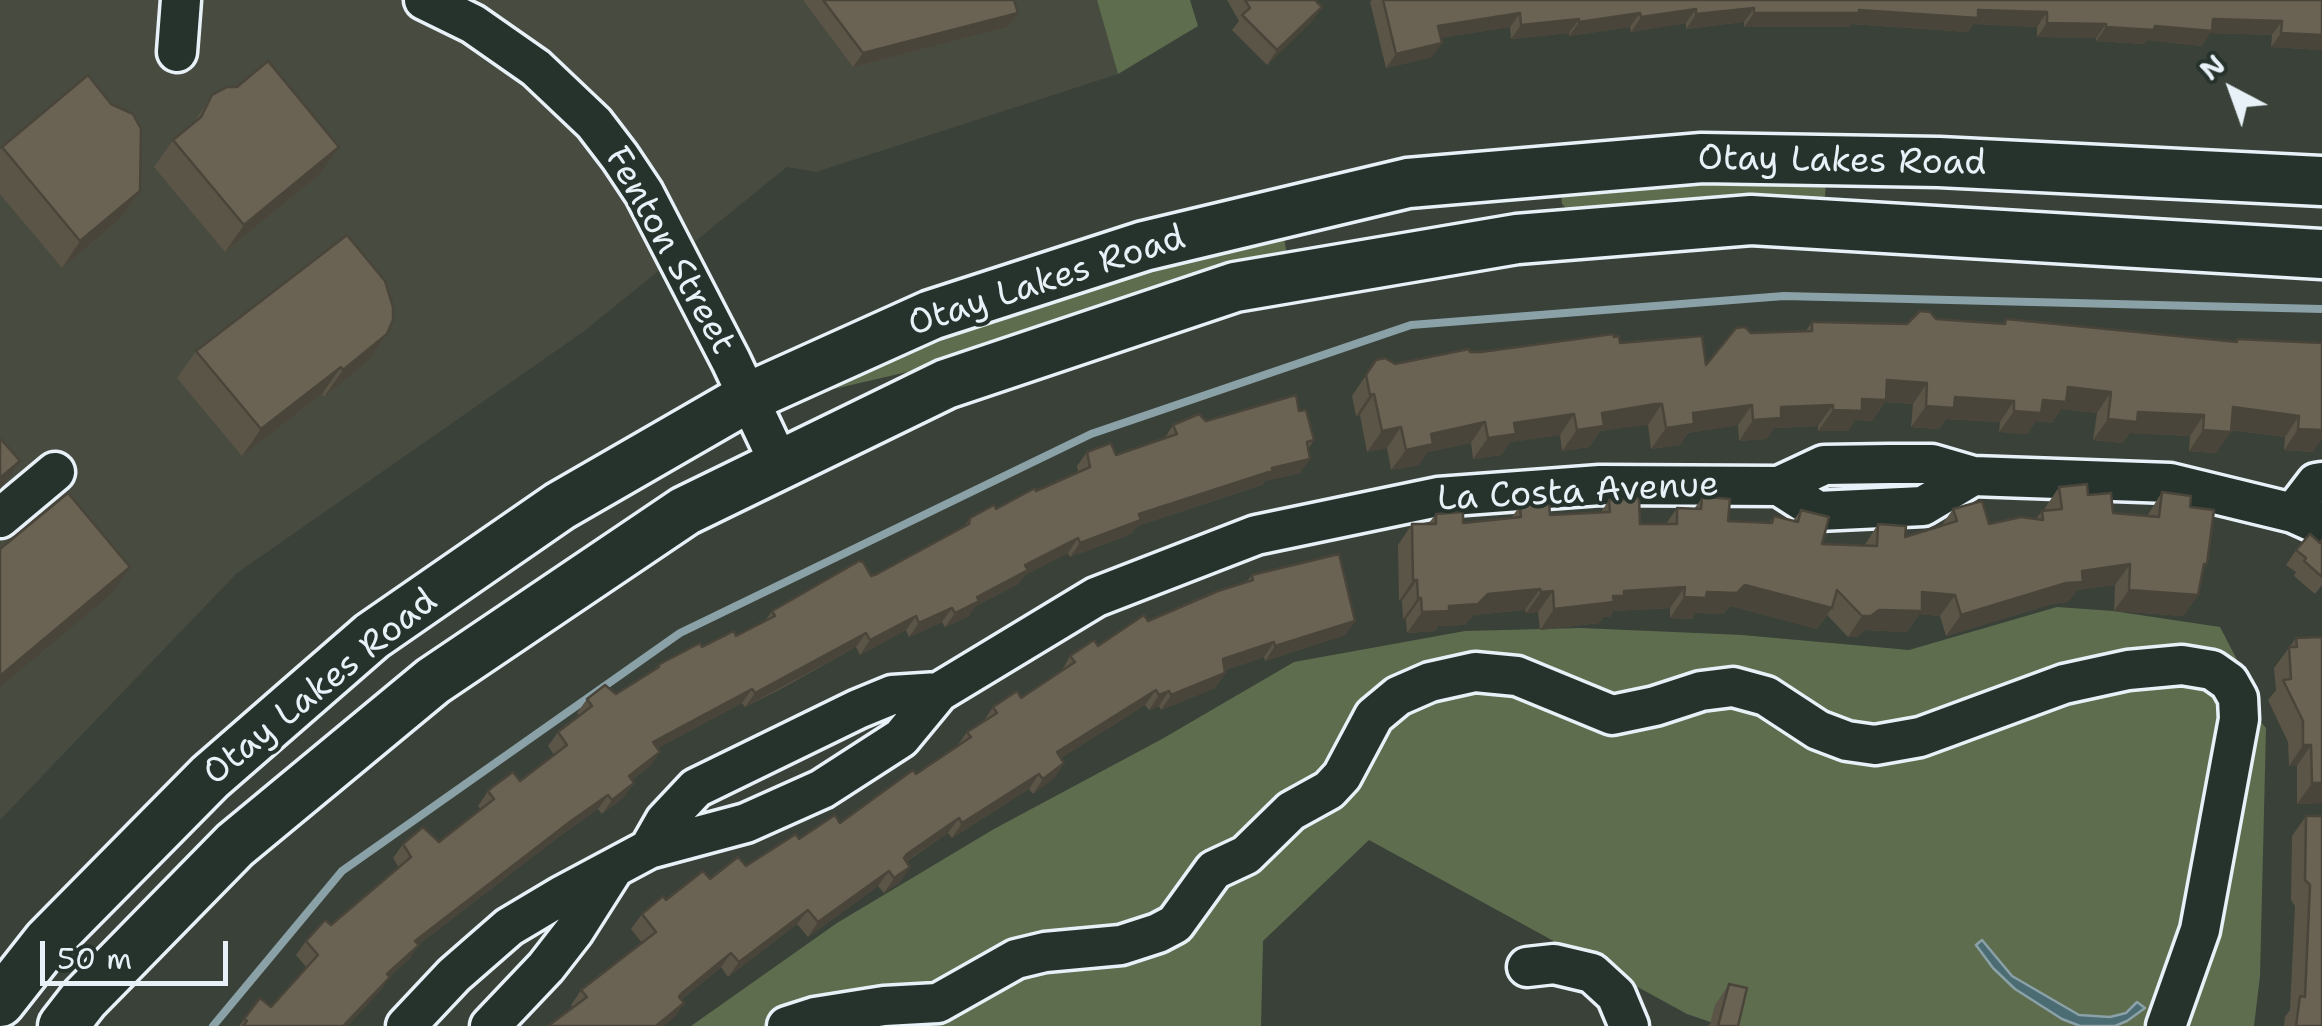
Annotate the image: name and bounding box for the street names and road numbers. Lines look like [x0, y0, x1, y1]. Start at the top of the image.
street label: Otay Lakes Road [1697, 138, 1987, 186]
street label: Fenton Street [595, 140, 743, 362]
street label: Otay Lakes Road [903, 217, 1191, 347]
street label: La Costa Avenue [1436, 465, 1720, 521]
street label: Otay Lakes Road [196, 581, 446, 795]

